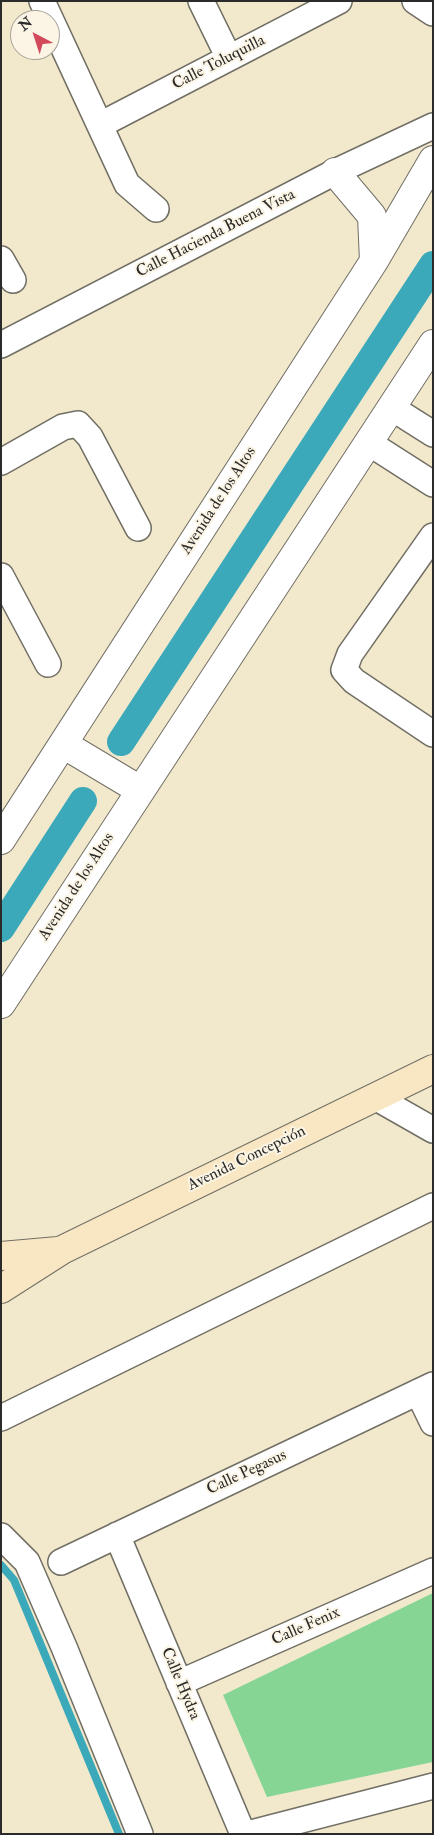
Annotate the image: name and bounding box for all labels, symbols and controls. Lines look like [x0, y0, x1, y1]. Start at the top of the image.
north arrow [10, 10, 60, 60]
text: N [15, 13, 36, 34]
street label: Calle Toluquilla [169, 31, 269, 95]
street label: Calle Hacienda Buena Vista [133, 186, 299, 282]
street label: Avenida de los Altos [177, 444, 261, 558]
street label: Avenida de los Altos [35, 830, 119, 944]
street label: Avenida Concepción [185, 1122, 309, 1196]
street label: Calle Pegasus [204, 1446, 290, 1500]
street label: Calle Fenix [269, 1604, 343, 1650]
street label: Calle Hydra [156, 1645, 204, 1723]

